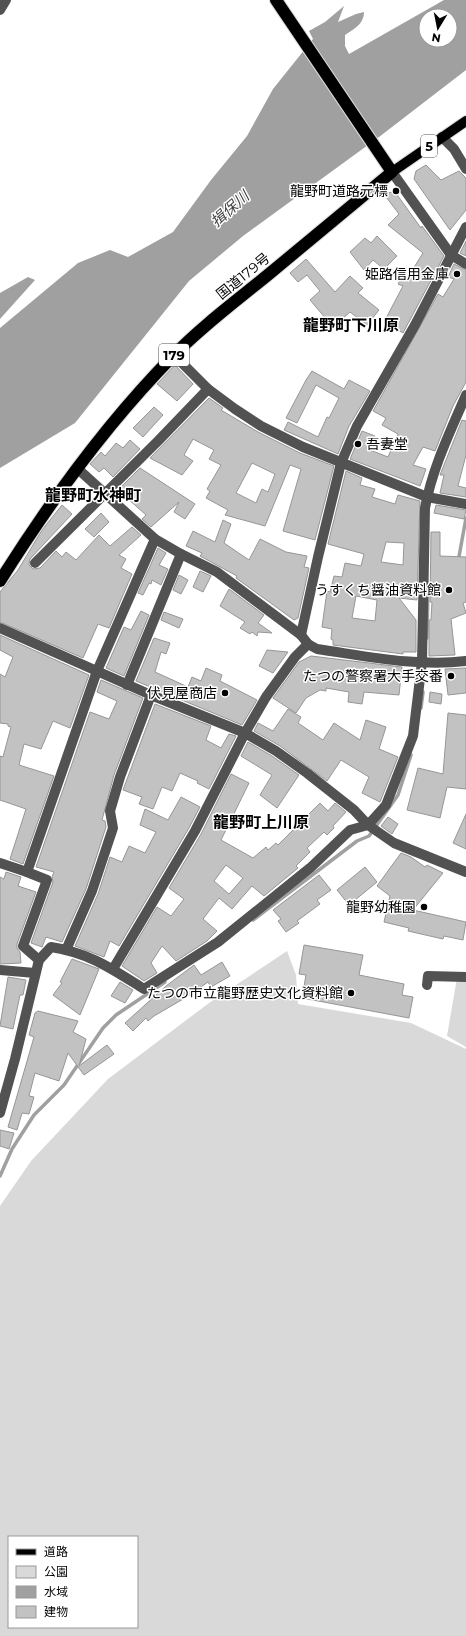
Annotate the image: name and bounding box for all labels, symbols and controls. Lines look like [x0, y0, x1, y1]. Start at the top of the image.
north arrow [418, 8, 458, 48]
text: N [431, 30, 442, 46]
road number: 5 [421, 135, 437, 157]
place label: 龍野町道路元標 [290, 182, 388, 200]
water label: 揖保川 [207, 185, 254, 231]
marker: 龍野町道路元標 [391, 186, 401, 196]
street label: 国道179号 [213, 249, 273, 303]
place label: 姫路信用金庫 [365, 265, 449, 283]
marker: 姫路信用金庫 [452, 269, 462, 279]
district label: 龍野町下川原 [303, 316, 399, 335]
road number: 179 [159, 344, 189, 366]
place label: 吾妻堂 [366, 435, 408, 453]
marker: 吾妻堂 [353, 439, 363, 449]
district label: 龍野町水神町 [45, 486, 141, 505]
place label: うすくち醤油資料館 [315, 581, 441, 599]
marker: うすくち醤油資料館 [444, 585, 454, 595]
place label: たつの警察署大手交番 [303, 667, 443, 685]
marker: たつの警察署大手交番 [446, 671, 456, 681]
place label: 伏見屋商店 [147, 684, 217, 702]
marker: 伏見屋商店 [220, 688, 230, 698]
district label: 龍野町上川原 [213, 813, 309, 832]
place label: 龍野幼稚園 [346, 898, 416, 916]
marker: 龍野幼稚園 [419, 902, 429, 912]
place label: たつの市立龍野歴史文化資料館 [147, 984, 343, 1002]
marker: たつの市立龍野歴史文化資料館 [346, 988, 356, 998]
legend [8, 1536, 138, 1628]
text: 道路 [44, 1544, 68, 1559]
text: 公園 [44, 1564, 68, 1579]
text: 水域 [44, 1584, 68, 1599]
text: 建物 [44, 1604, 68, 1619]

